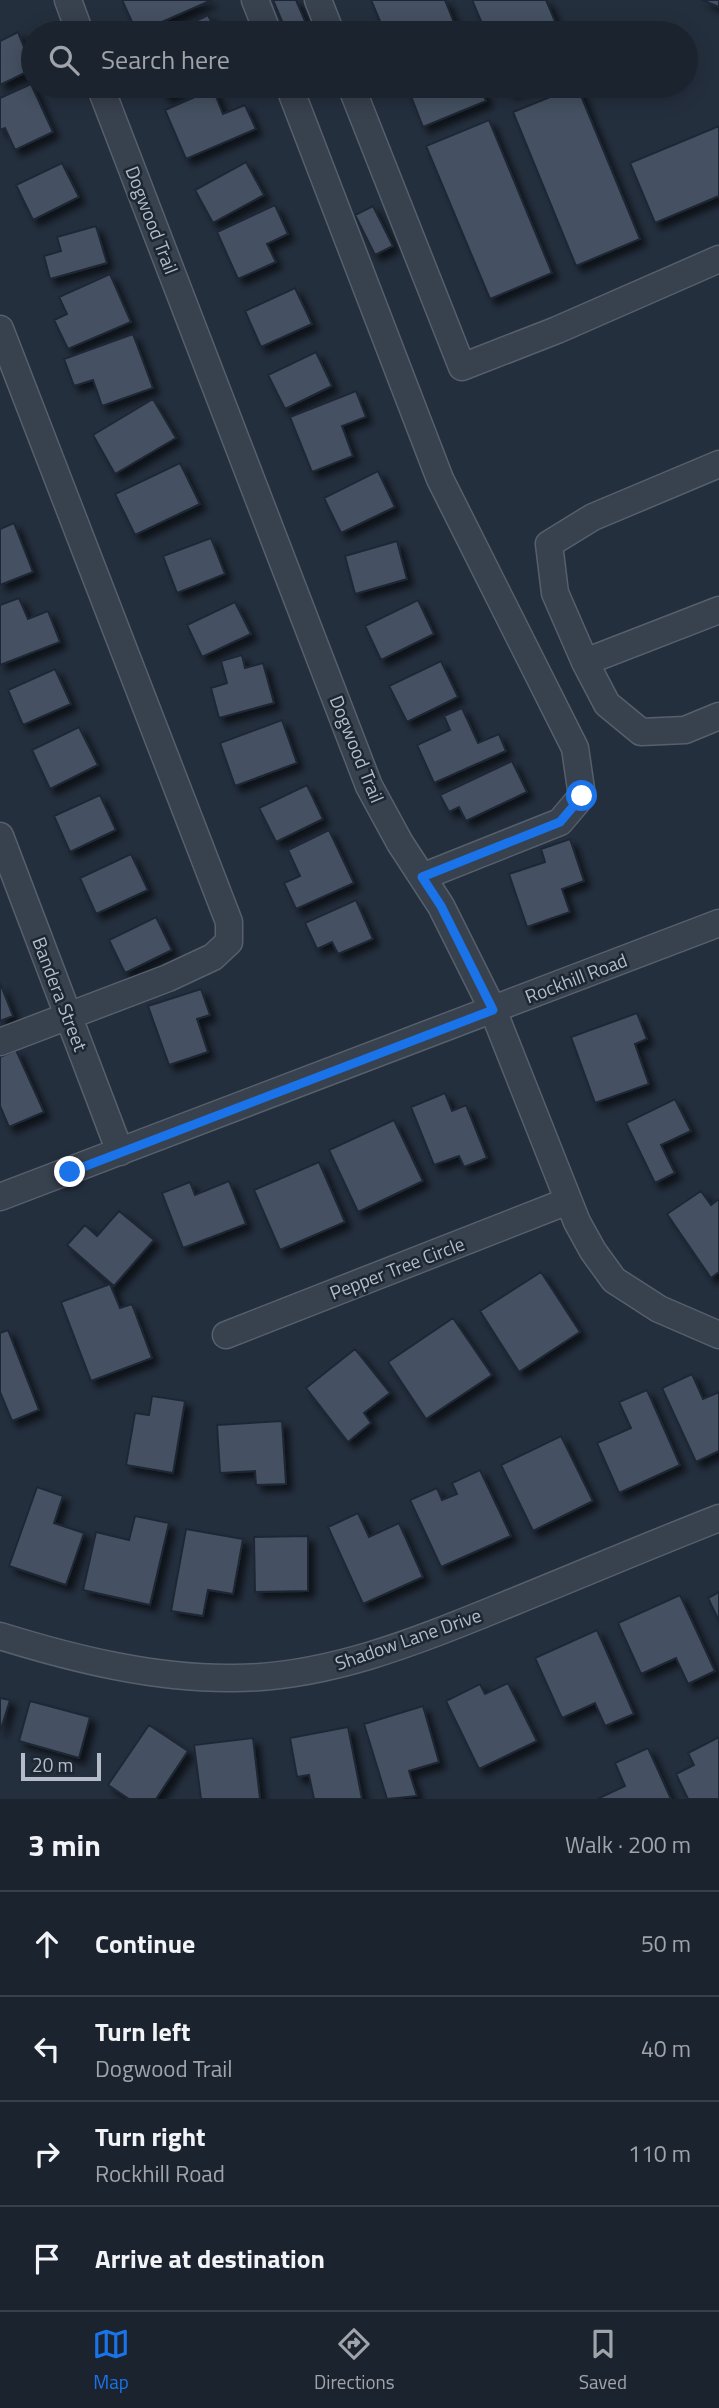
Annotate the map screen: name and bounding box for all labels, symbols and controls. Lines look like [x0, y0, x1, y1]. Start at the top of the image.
search box [21, 21, 698, 98]
text: Search here [101, 40, 230, 79]
icon: search [45, 41, 83, 79]
street label: Dogwood Trail [119, 162, 186, 278]
street label: Dogwood Trail [323, 691, 392, 807]
route start [566, 780, 597, 811]
street label: Bandera Street [25, 932, 96, 1055]
street label: Rockhill Road [520, 945, 631, 1010]
route end [54, 1156, 85, 1187]
street label: Pepper Tree Circle [325, 1228, 469, 1307]
street label: Shadow Lane Drive [331, 1600, 485, 1677]
scale bar [21, 1750, 102, 1782]
text: 20 m [32, 1750, 73, 1779]
text: 3 min [28, 1822, 101, 1868]
text: Walk · 200 m [565, 1827, 691, 1862]
text: Continue [95, 1924, 195, 1963]
icon: ahead [28, 1925, 66, 1963]
text: 50 m [641, 1926, 691, 1961]
text: Turn left [95, 2012, 190, 2051]
icon: left [28, 2030, 66, 2068]
text: 40 m [641, 2031, 691, 2066]
text: Dogwood Trail [95, 2051, 233, 2086]
text: Turn right [95, 2117, 206, 2156]
icon: right [28, 2135, 66, 2173]
text: 110 m [628, 2136, 691, 2171]
text: Rockhill Road [95, 2156, 225, 2191]
text: Arrive at destination [95, 2239, 325, 2278]
icon: arrive [28, 2240, 66, 2278]
tab: Map [92, 2325, 130, 2396]
tab: Directions [314, 2325, 395, 2396]
tab: Saved [579, 2325, 627, 2396]

